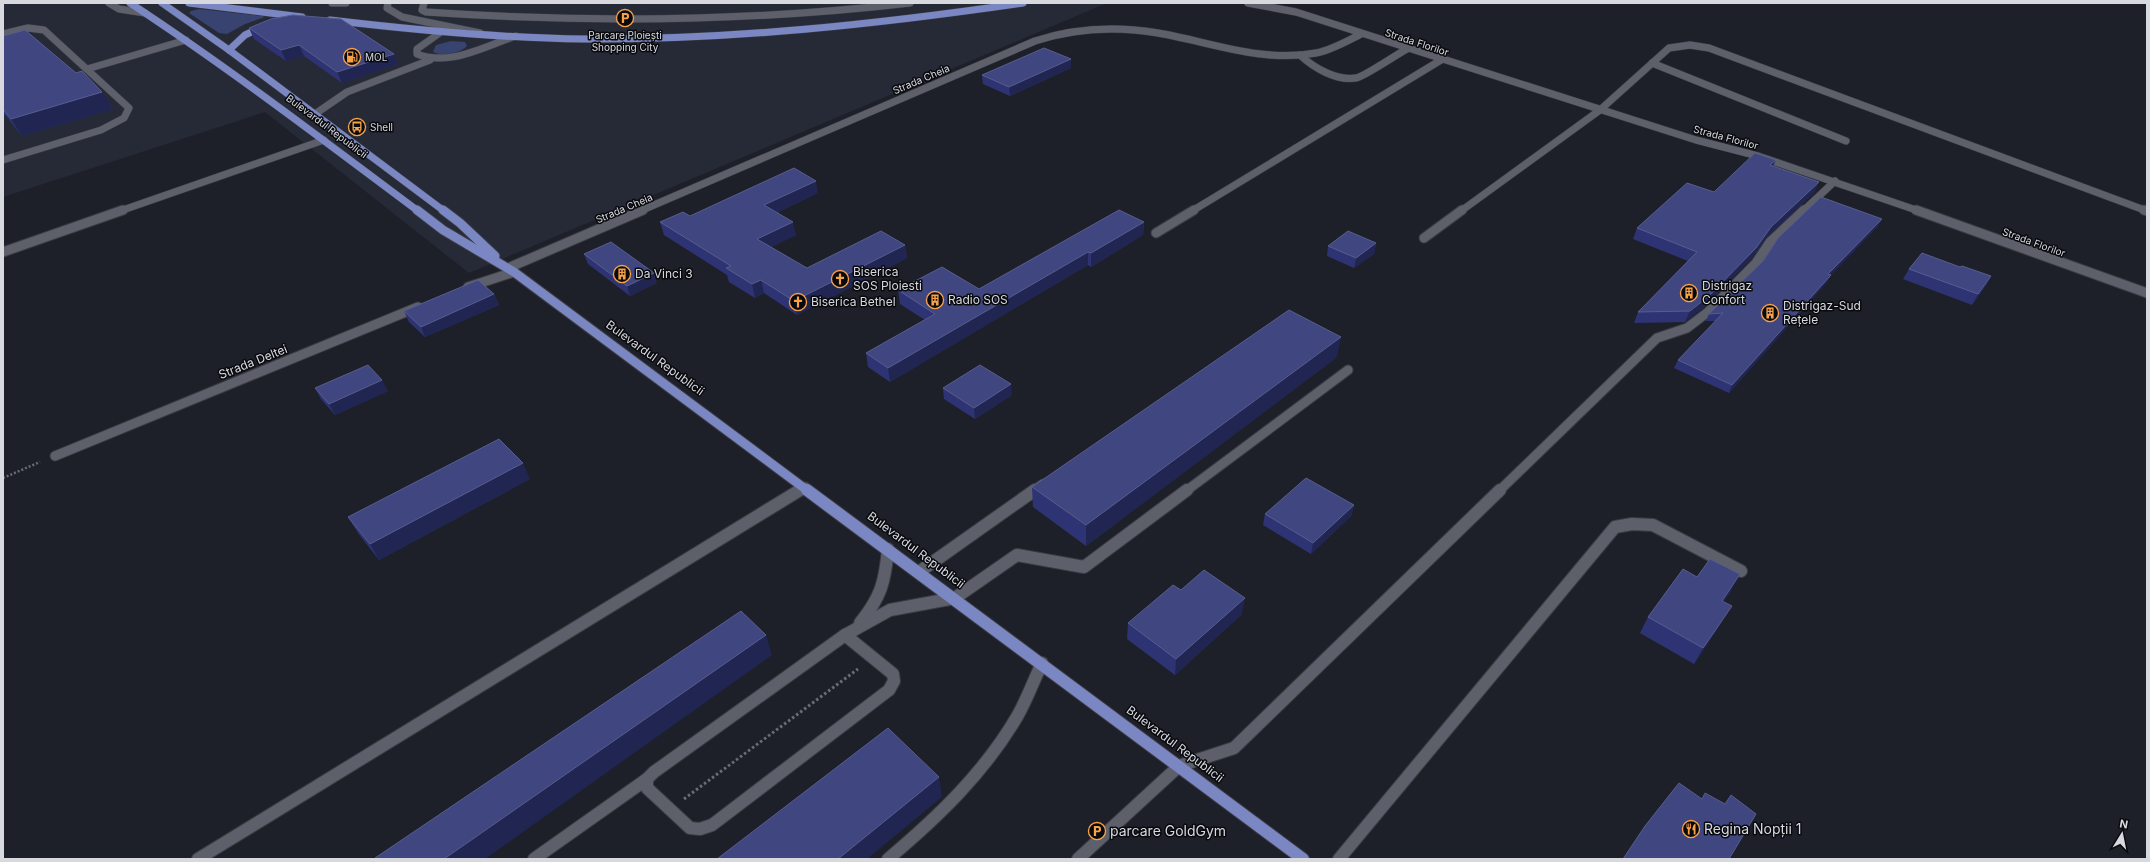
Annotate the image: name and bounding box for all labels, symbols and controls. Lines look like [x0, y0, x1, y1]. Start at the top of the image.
parking icon: Parcare Ploiești Shopping City [615, 8, 635, 28]
street label: Strada Florilor [1384, 26, 1451, 58]
place label: Parcare Ploiești Shopping City [588, 29, 662, 53]
fuel station icon: MOL [342, 47, 362, 67]
place label: MOL [365, 51, 388, 63]
street label: Strada Cheia [891, 62, 951, 96]
street label: Bulevardul Republicii [284, 92, 370, 160]
bus stop icon: Shell [347, 117, 367, 137]
place label: Shell [370, 121, 393, 133]
street label: Strada Florilor [1692, 123, 1760, 151]
street label: Strada Cheia [594, 191, 654, 225]
street label: Strada Florilor [2001, 225, 2067, 259]
building icon: Da Vinci 3 [612, 264, 632, 284]
place label: Biserica SOS Ploiesti [853, 264, 922, 293]
place label: Da Vinci 3 [635, 266, 693, 281]
church icon: Biserica SOS Ploiesti [830, 269, 850, 289]
place label: Distrigaz Confort [1702, 278, 1752, 307]
building icon: Distrigaz Confort [1679, 283, 1699, 303]
building icon: Radio SOS [925, 290, 945, 310]
church icon: Biserica Bethel [788, 292, 808, 312]
place label: Radio SOS [948, 292, 1008, 307]
place label: Biserica Bethel [811, 294, 896, 309]
place label: Distrigaz-Sud Rețele [1783, 298, 1861, 327]
building icon: Distrigaz-Sud Rețele [1760, 303, 1780, 323]
street label: Bulevardul Republicii [603, 317, 707, 398]
street label: Strada Deltei [216, 341, 289, 382]
street label: Bulevardul Republicii [865, 508, 968, 591]
street label: Bulevardul Republicii [1124, 702, 1227, 785]
north arrow [2102, 814, 2142, 854]
text: N [2118, 817, 2129, 832]
restaurant icon: Regina Nopții 1 [1681, 819, 1701, 839]
place label: Regina Nopții 1 [1704, 820, 1802, 838]
parking icon: parcare GoldGym [1087, 821, 1107, 841]
place label: parcare GoldGym [1110, 822, 1226, 839]

